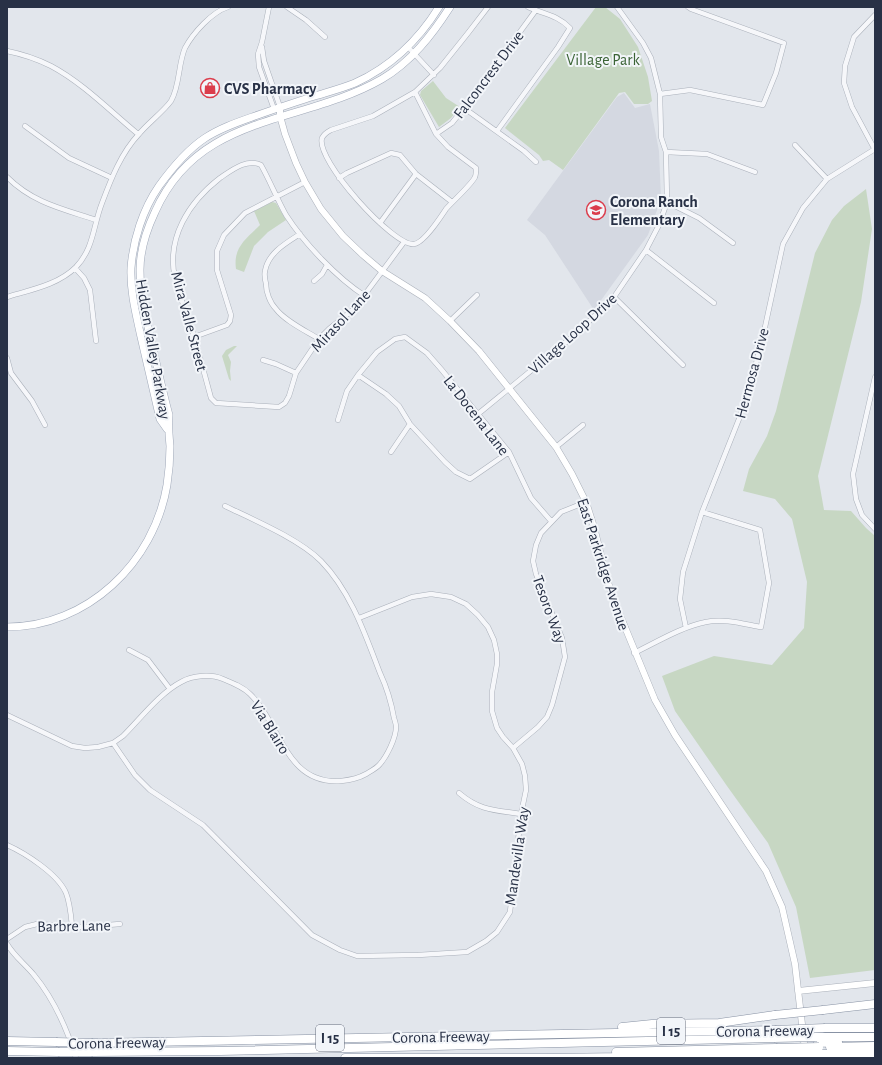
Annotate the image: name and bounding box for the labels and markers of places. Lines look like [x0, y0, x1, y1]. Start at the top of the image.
shop icon: CVS Pharmacy [199, 77, 221, 99]
place label: CVS Pharmacy [224, 81, 317, 98]
place label: Corona Ranch Elementary [610, 194, 698, 229]
school or university icon: Corona Ranch Elementary [585, 199, 607, 221]

